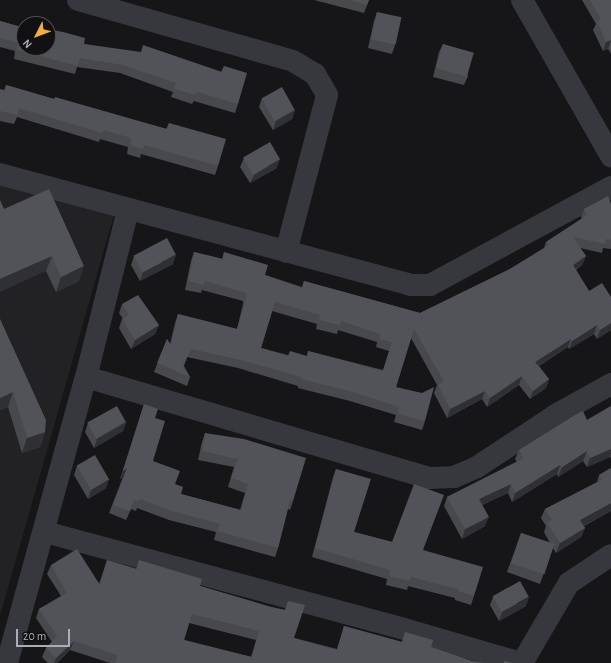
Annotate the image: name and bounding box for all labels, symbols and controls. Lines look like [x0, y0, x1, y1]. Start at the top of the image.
north arrow [16, 16, 56, 56]
text: N [21, 37, 34, 50]
scale bar [18, 621, 72, 647]
text: 20 m [23, 630, 46, 642]

